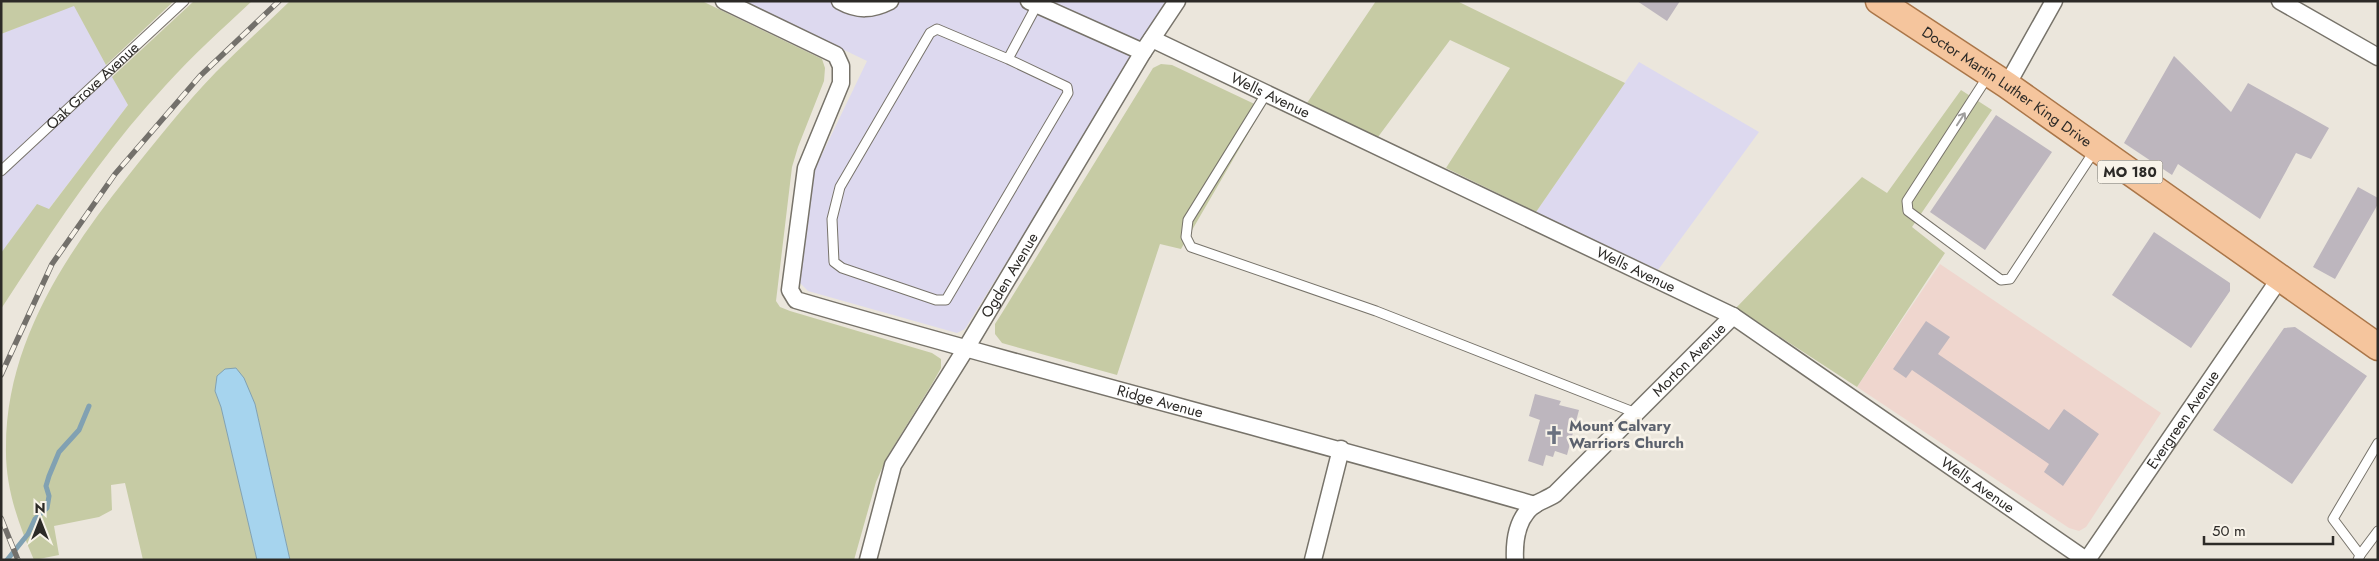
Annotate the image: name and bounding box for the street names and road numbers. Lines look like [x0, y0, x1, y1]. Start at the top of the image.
street label: Doctor Martin Luther King Drive [1917, 21, 2097, 153]
street label: Oak Grove Avenue [41, 37, 144, 135]
street label: Wells Avenue [1227, 67, 1314, 124]
road number: MO 180 [2098, 160, 2162, 183]
street label: Ogden Avenue [976, 228, 1044, 322]
street label: Wells Avenue [1592, 241, 1679, 298]
street label: Morton Avenue [1647, 318, 1731, 402]
street label: Evergreen Avenue [2141, 366, 2225, 474]
street label: Ridge Avenue [1114, 379, 1206, 424]
street label: Wells Avenue [1936, 452, 2019, 519]

